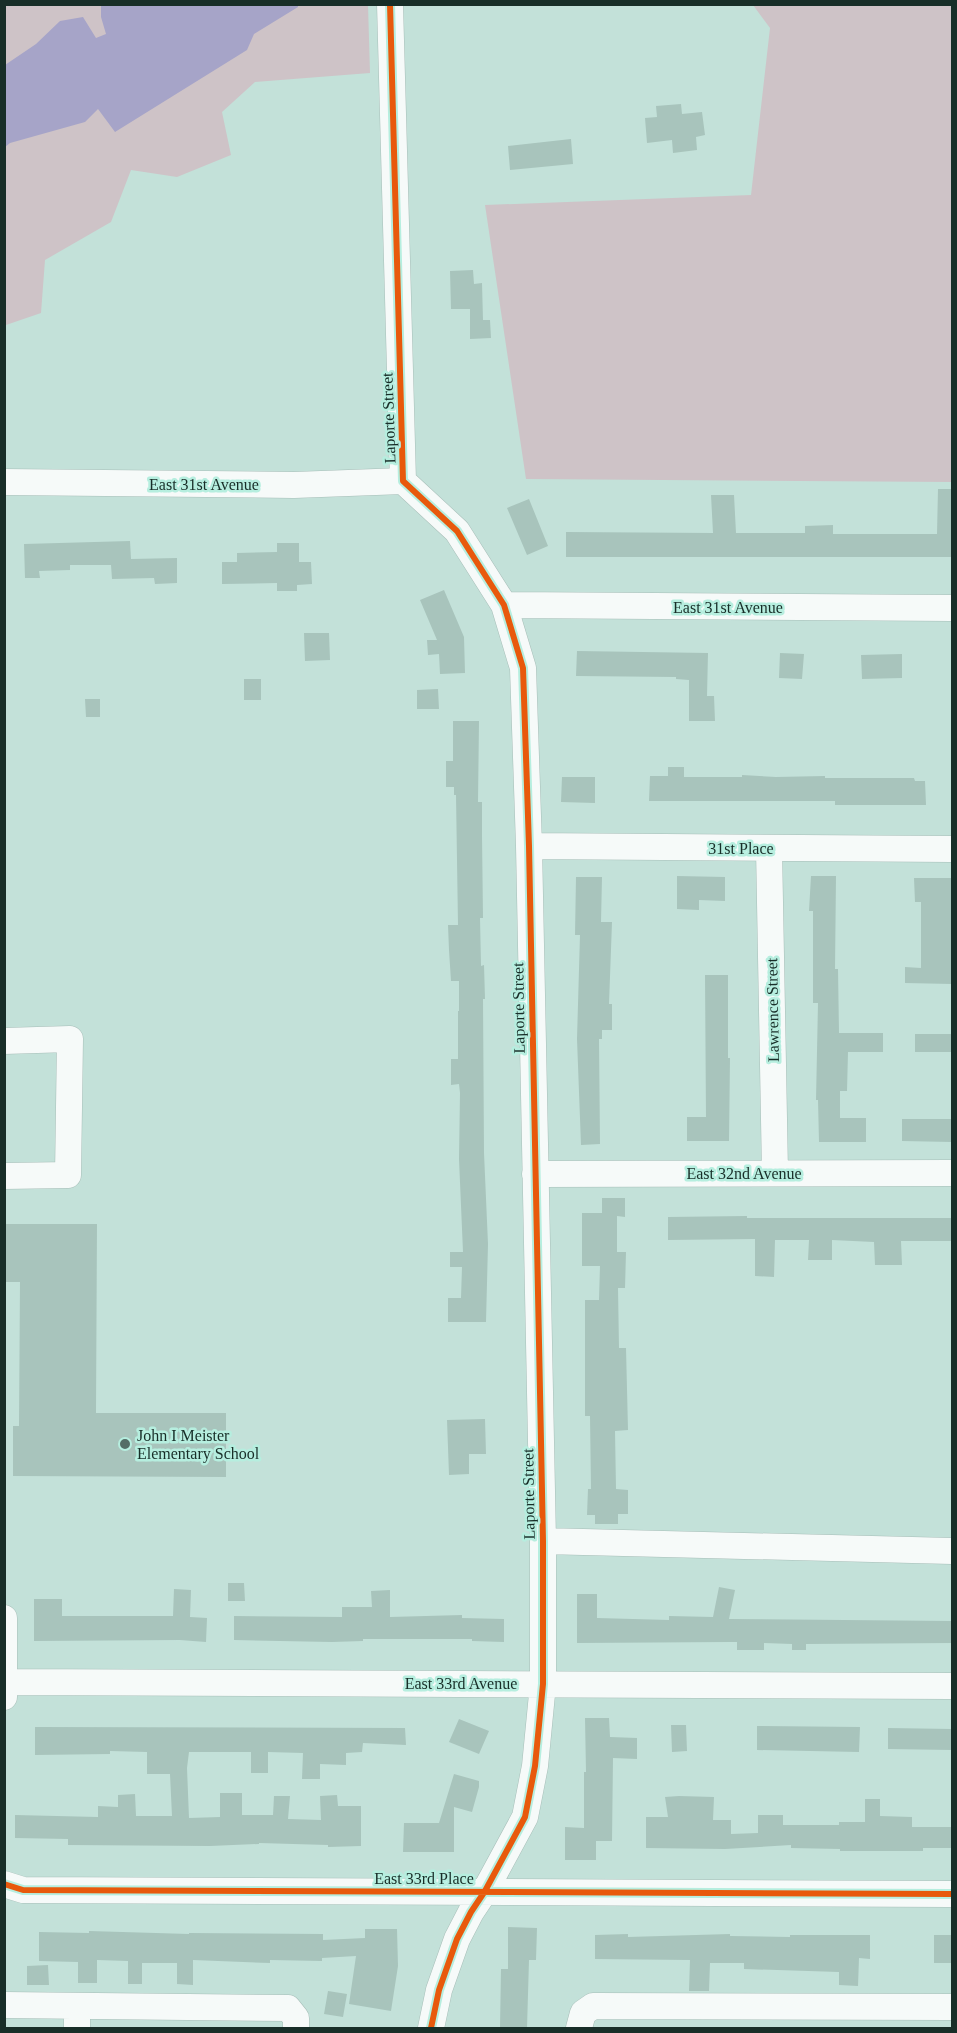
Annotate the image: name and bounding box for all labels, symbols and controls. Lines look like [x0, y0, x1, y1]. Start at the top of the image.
street label: Laporte Street [378, 372, 400, 464]
street label: East 31st Avenue [149, 476, 259, 493]
street label: East 31st Avenue [673, 599, 783, 616]
street label: 31st Place [708, 840, 774, 857]
street label: Lawrence Street [763, 957, 782, 1062]
street label: Laporte Street [509, 962, 529, 1054]
street label: East 32nd Avenue [686, 1165, 802, 1182]
place label: John I Meister Elementary School [137, 1427, 260, 1463]
marker: John I Meister Elementary School [118, 1437, 132, 1451]
street label: Laporte Street [519, 1448, 539, 1540]
street label: East 33rd Avenue [405, 1675, 517, 1692]
street label: East 33rd Place [374, 1870, 474, 1887]

